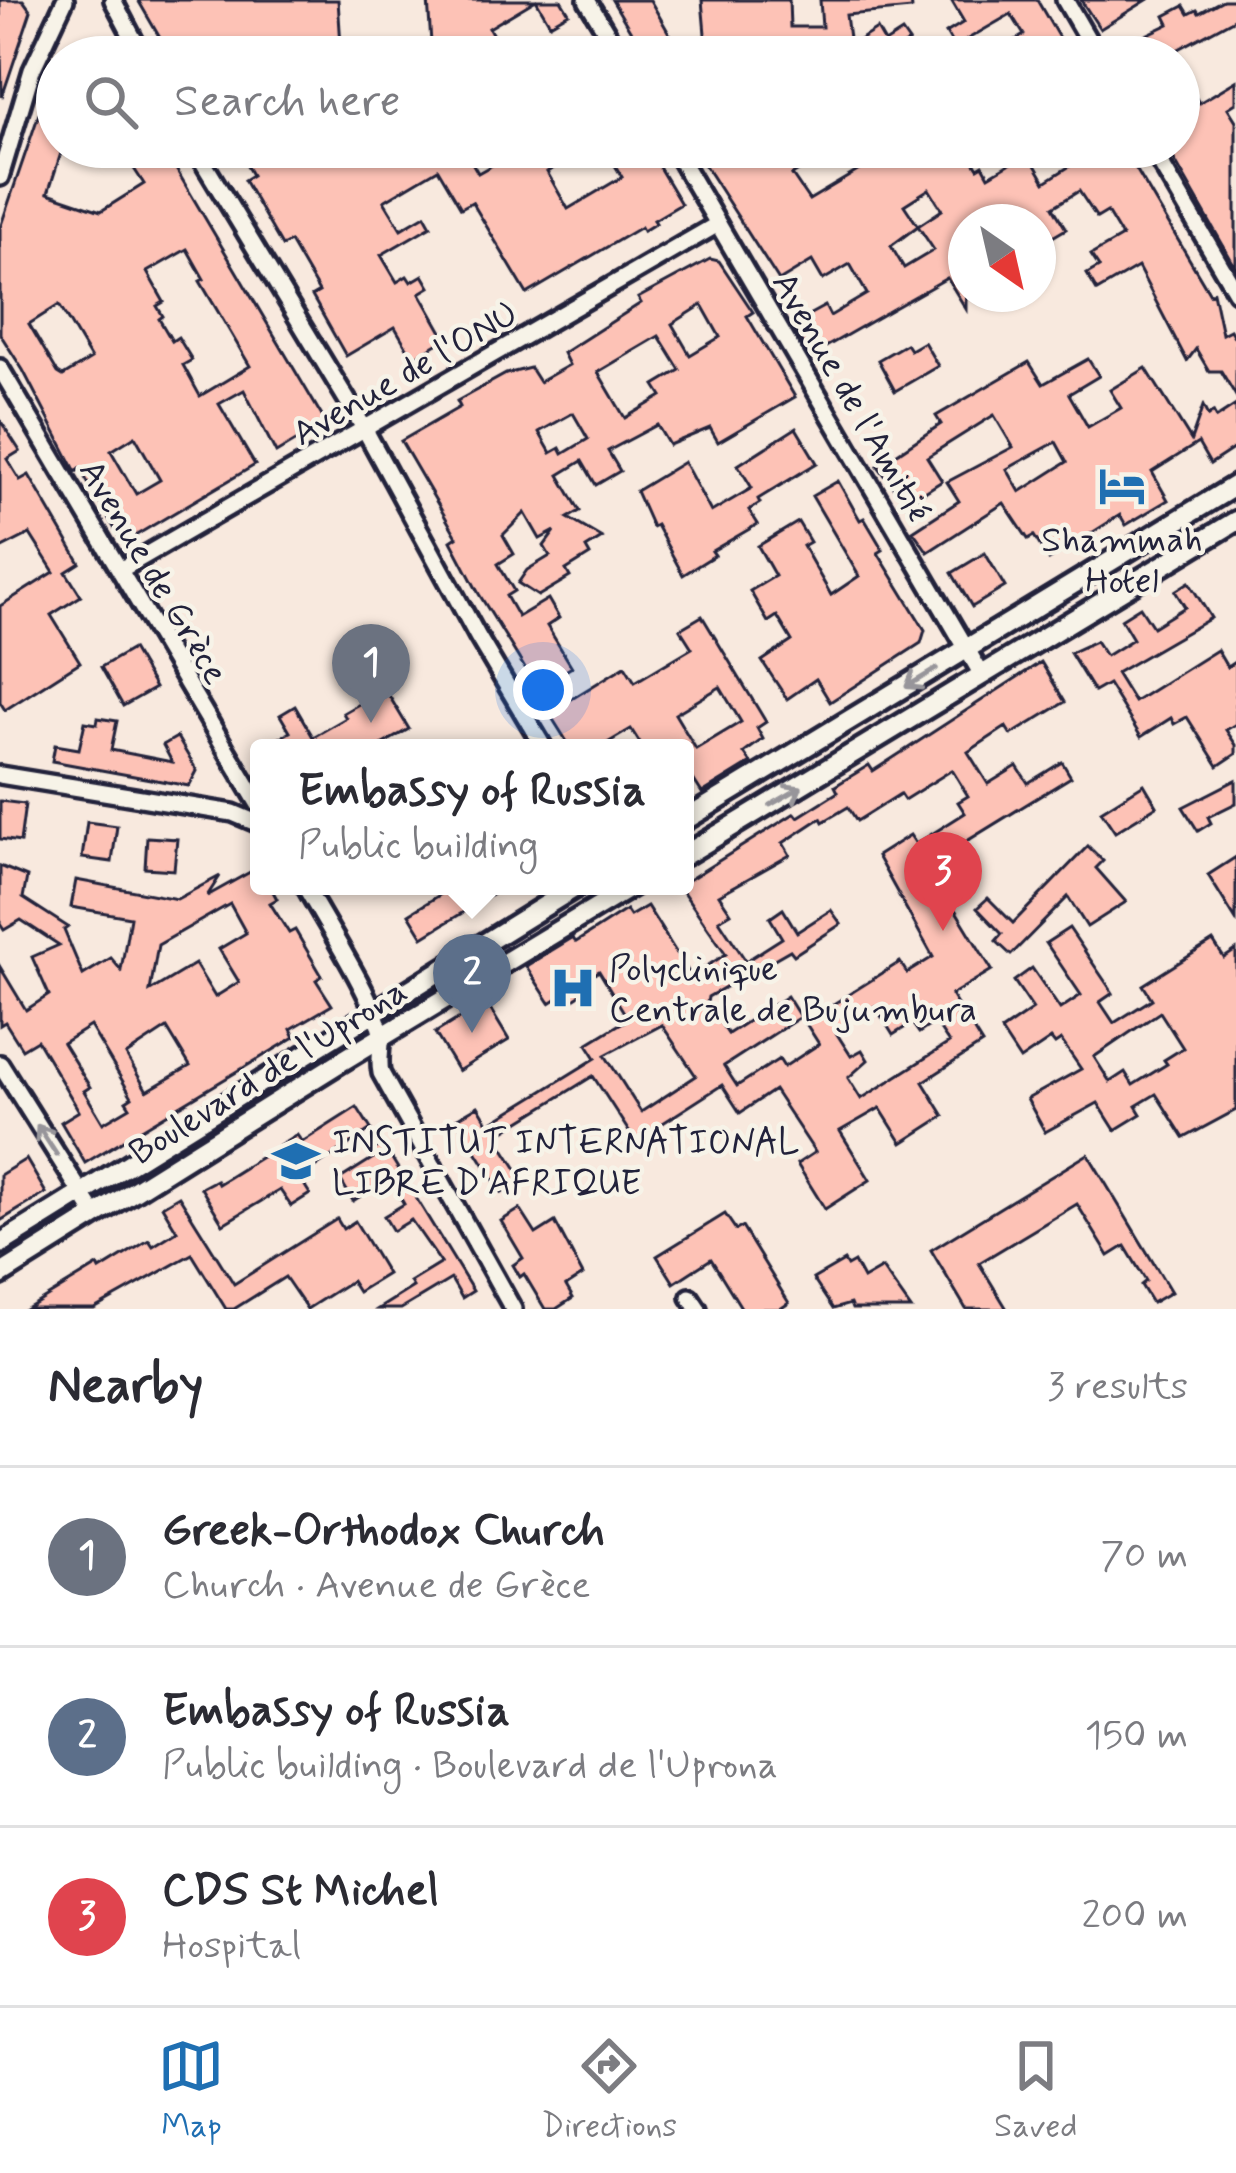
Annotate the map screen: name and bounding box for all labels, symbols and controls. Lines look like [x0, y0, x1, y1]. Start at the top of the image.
search box [36, 36, 1200, 168]
icon: search [78, 69, 144, 135]
text: Search here [174, 73, 401, 132]
north arrow [948, 204, 1056, 312]
street label: Avenue de l'Amitié [759, 264, 941, 531]
street label: Avenue de l'ONU [285, 291, 527, 459]
street label: Avenue de Grèce [66, 452, 238, 694]
hotel icon: Shammah Hotel [1097, 461, 1147, 511]
place label: Shammah Hotel [1041, 518, 1203, 606]
pin: 1 [332, 624, 410, 723]
your location [513, 660, 573, 720]
one-way arrow [904, 666, 939, 690]
popup [250, 739, 694, 895]
text: Embassy of Russia [298, 762, 646, 821]
one-way arrow [768, 783, 803, 807]
text: Public building [298, 821, 538, 872]
pin: 3 [904, 832, 982, 931]
pin: 2 [433, 934, 511, 1033]
place label: Polyclinique Centrale de Bujumbura [609, 947, 977, 1035]
hospital icon: Polyclinique Centrale de Bujumbura [548, 963, 598, 1013]
street label: Boulevard de l'Uprona [121, 969, 417, 1177]
place label: INSTITUT INTERNATIONAL LIBRE D'AFRIQUE [332, 1120, 800, 1208]
one-way arrow [34, 1124, 59, 1158]
school or university icon: INSTITUT INTERNATIONAL LIBRE D'AFRIQUE [271, 1136, 321, 1186]
text: Nearby [48, 1354, 203, 1420]
text: 3 results [1047, 1362, 1188, 1413]
text: Greek-Orthodox Church [162, 1502, 605, 1561]
text: 1 [78, 1531, 96, 1582]
text: 70 m [1100, 1531, 1188, 1582]
text: Church · Avenue de Grèce [162, 1561, 591, 1612]
text: Embassy of Russia [162, 1682, 510, 1741]
text: 2 [77, 1711, 97, 1762]
text: 150 m [1085, 1711, 1188, 1762]
text: Public building · Boulevard de l'Uprona [162, 1741, 778, 1792]
text: CDS St Michel [162, 1862, 439, 1921]
text: 3 [78, 1891, 96, 1942]
text: 200 m [1082, 1891, 1188, 1942]
text: Hospital [162, 1921, 301, 1972]
tab: Map [158, 2033, 224, 2149]
tab: Directions [541, 2033, 677, 2149]
tab: Saved [994, 2033, 1078, 2149]

